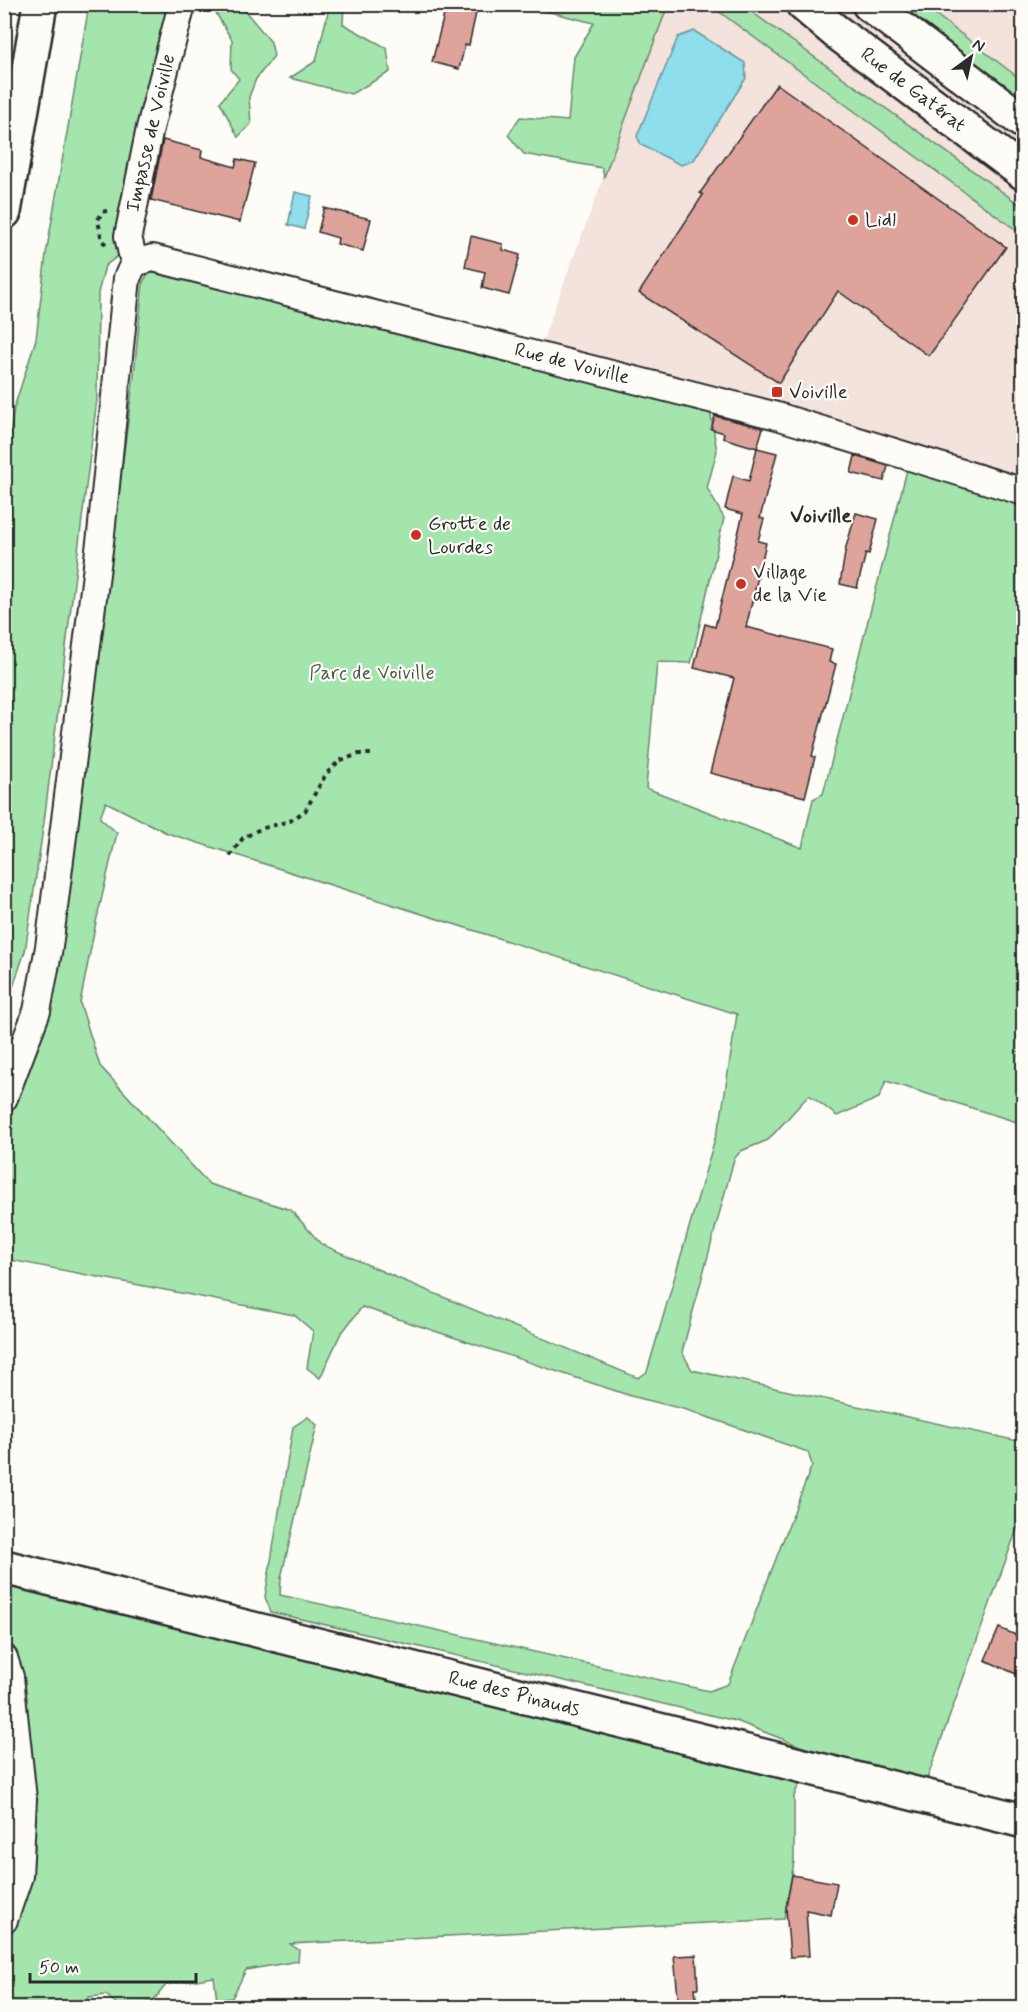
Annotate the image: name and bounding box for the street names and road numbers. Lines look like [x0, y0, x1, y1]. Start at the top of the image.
street label: Rue de Gatérat [855, 41, 971, 139]
street label: Impasse de Voiville [120, 51, 182, 215]
street label: Rue de Voiville [512, 337, 633, 391]
street label: Rue des Pinauds [446, 1665, 583, 1723]

